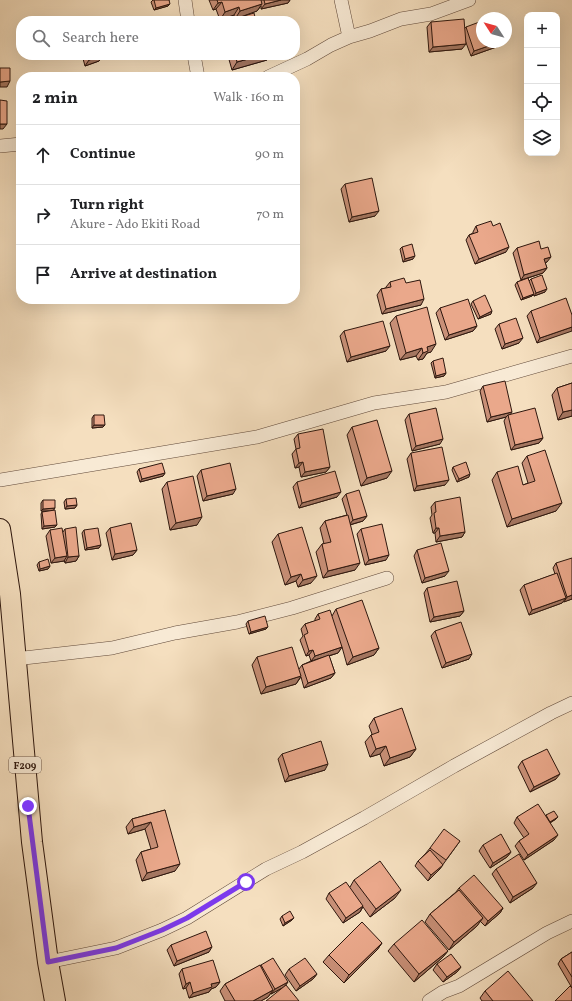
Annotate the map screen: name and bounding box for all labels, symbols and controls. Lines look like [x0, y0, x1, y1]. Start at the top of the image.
north arrow [476, 12, 512, 48]
map controls [524, 12, 560, 156]
button: + [524, 12, 560, 48]
search box [16, 16, 300, 60]
icon: search [30, 27, 52, 49]
text: Search here [62, 28, 139, 49]
button: − [524, 48, 560, 84]
button: locate [524, 84, 560, 120]
text: 2 min [32, 87, 78, 110]
text: Walk · 160 m [213, 89, 284, 107]
button: layers [524, 120, 560, 156]
icon: ahead [32, 144, 54, 166]
text: Continue [70, 144, 135, 165]
text: 90 m [255, 146, 284, 164]
text: Turn right [70, 195, 144, 216]
icon: right [32, 204, 54, 226]
text: 70 m [256, 206, 284, 224]
text: Akure - Ado Ekiti Road [70, 216, 200, 234]
icon: arrive [32, 264, 54, 286]
text: Arrive at destination [70, 264, 217, 285]
road number: F209 [9, 757, 41, 773]
route end [19, 797, 37, 815]
route start [237, 873, 255, 891]

